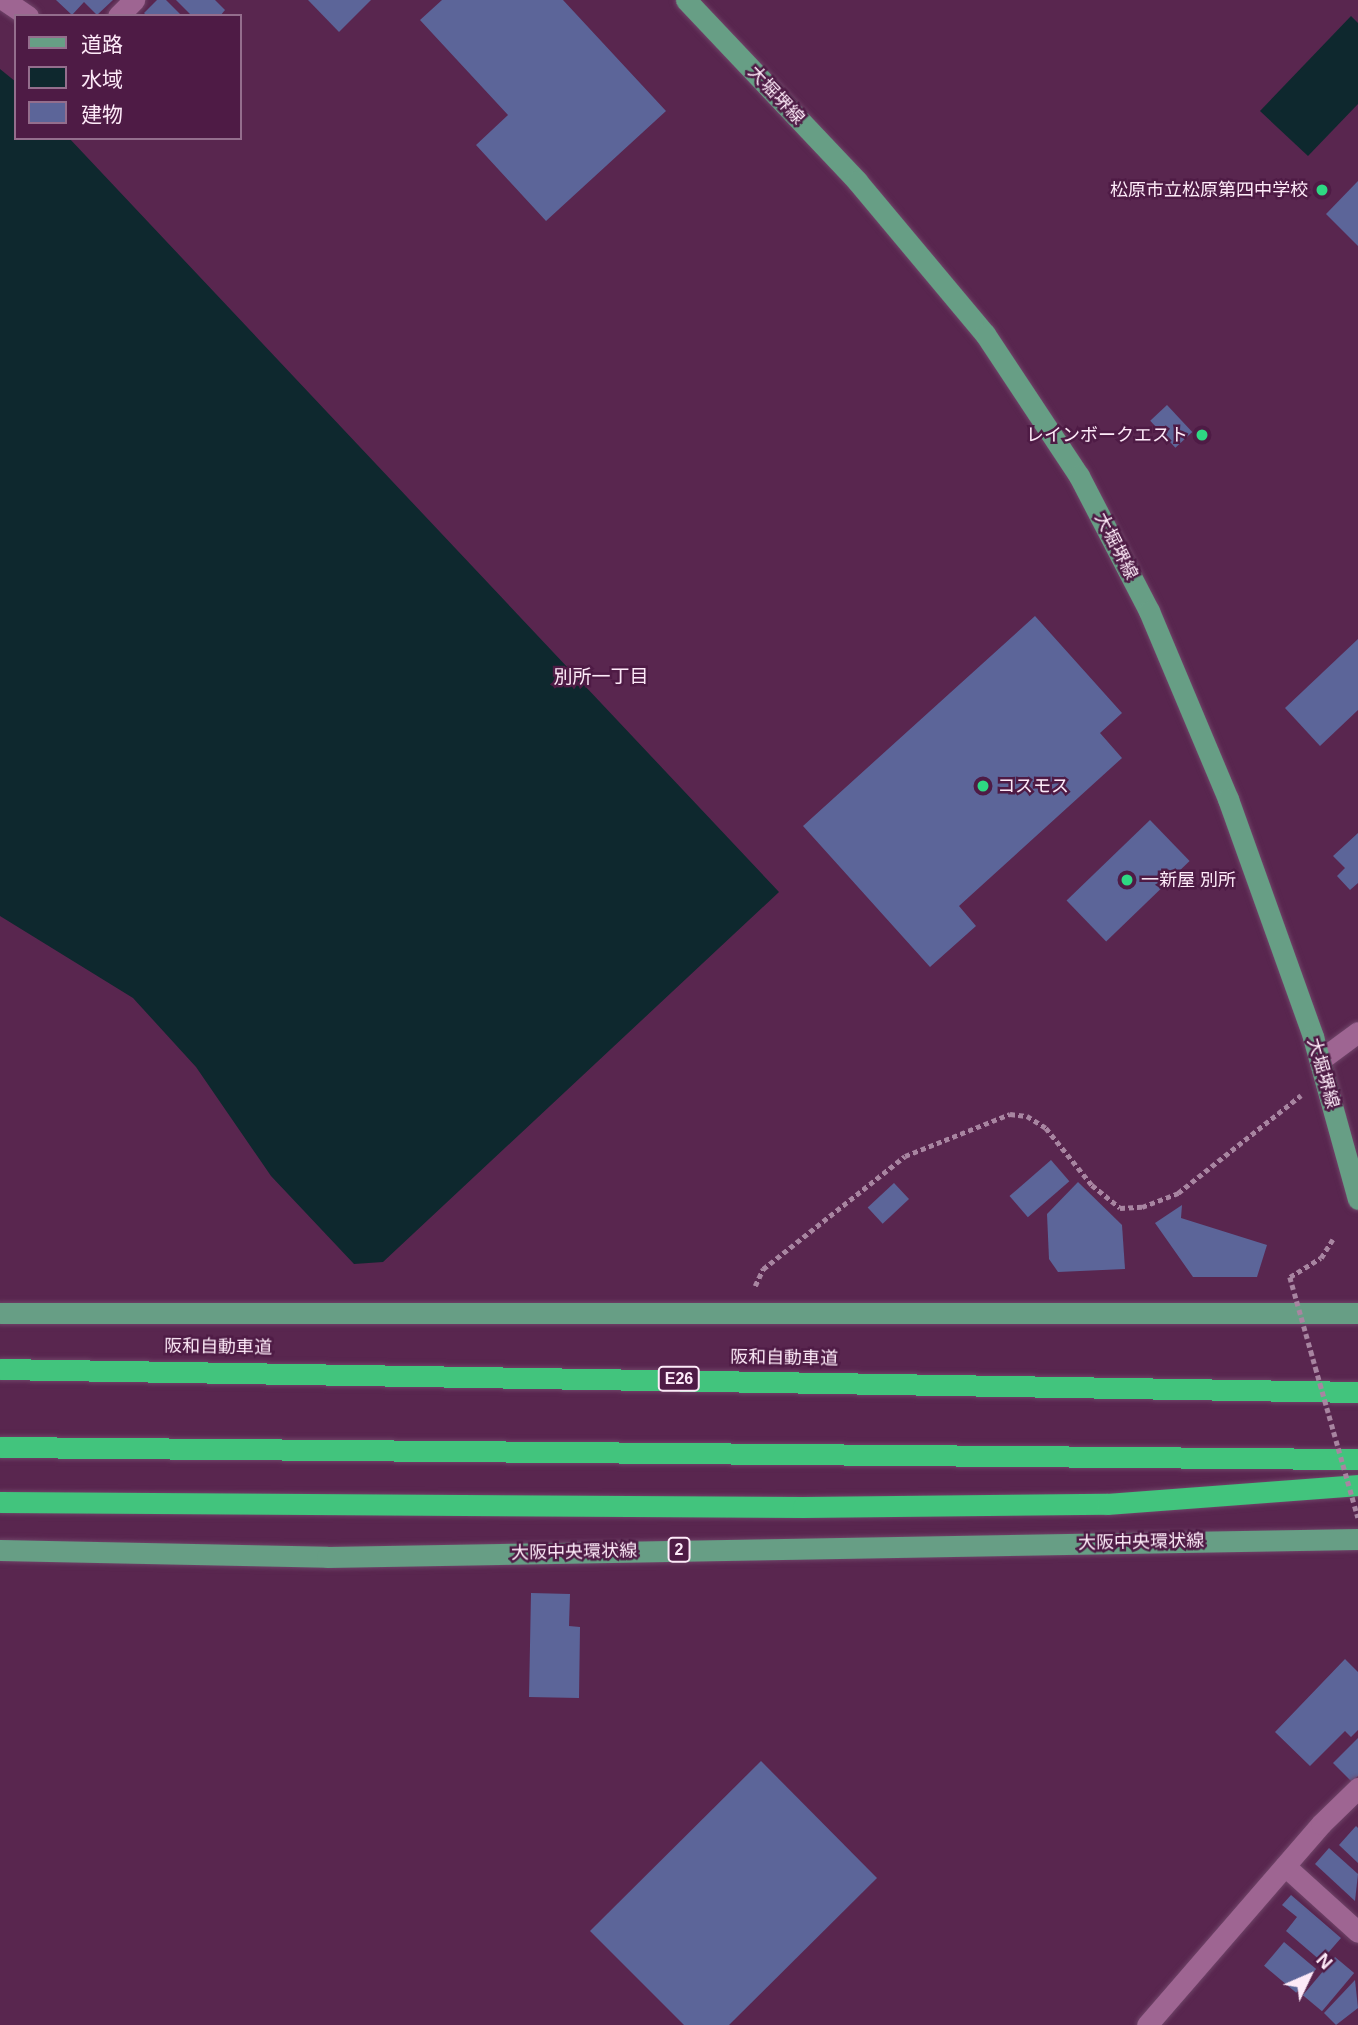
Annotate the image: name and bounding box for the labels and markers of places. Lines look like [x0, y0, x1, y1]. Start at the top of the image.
place label: 松原市立松原第四中学校 [1110, 179, 1308, 201]
marker: 松原市立松原第四中学校 [1314, 182, 1330, 198]
place label: レインボークエスト [1026, 424, 1188, 446]
marker: レインボークエスト [1194, 427, 1210, 443]
place label: コスモス [997, 775, 1069, 797]
marker: コスモス [975, 778, 991, 794]
place label: 一新屋 別所 [1141, 869, 1236, 891]
marker: 一新屋 別所 [1119, 872, 1135, 888]

